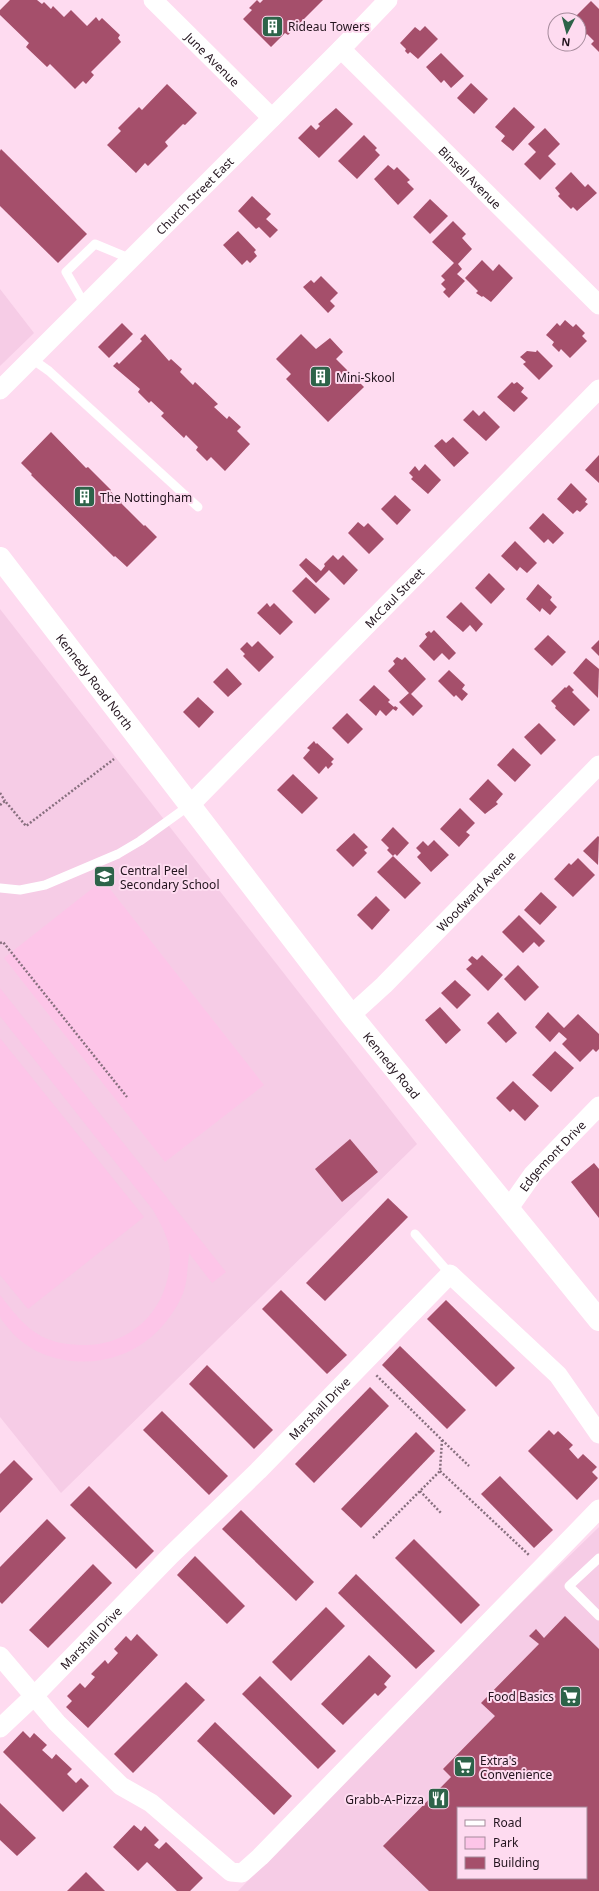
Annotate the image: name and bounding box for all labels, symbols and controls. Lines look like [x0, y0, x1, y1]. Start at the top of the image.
north arrow [547, 12, 587, 52]
building icon: Rideau Towers [260, 13, 286, 39]
place label: Rideau Towers [288, 18, 370, 35]
street label: June Avenue [181, 28, 244, 90]
text: N [561, 35, 571, 50]
street label: Binsell Avenue [435, 142, 506, 212]
street label: Church Street East [152, 152, 238, 238]
building icon: Mini-Skool [308, 364, 334, 390]
place label: Mini-Skool [336, 369, 395, 386]
building icon: The Nottingham [71, 484, 97, 510]
place label: The Nottingham [100, 489, 192, 506]
street label: McCaul Street [361, 563, 428, 631]
street label: Kennedy Road North [52, 630, 138, 734]
street label: Woodward Avenue [433, 847, 519, 935]
place label: Central Peel Secondary School [120, 862, 219, 893]
school or university icon: Central Peel Secondary School [91, 864, 117, 890]
street label: Kennedy Road [360, 1028, 424, 1102]
street label: Edgemont Drive [515, 1116, 589, 1195]
street label: Marshall Drive [285, 1373, 354, 1443]
street label: Marshall Drive [56, 1602, 125, 1673]
supermarket icon: Food Basics [557, 1683, 583, 1709]
place label: Food Basics [488, 1688, 554, 1705]
place label: Extra's Convenience [480, 1752, 553, 1783]
supermarket icon: Extra's Convenience [452, 1754, 478, 1780]
restaurant icon: Grabb-A-Pizza [426, 1786, 452, 1812]
place label: Grabb-A-Pizza [345, 1791, 424, 1808]
legend [457, 1807, 587, 1879]
text: Road [493, 1814, 522, 1831]
text: Park [493, 1834, 519, 1851]
text: Building [493, 1854, 540, 1871]

